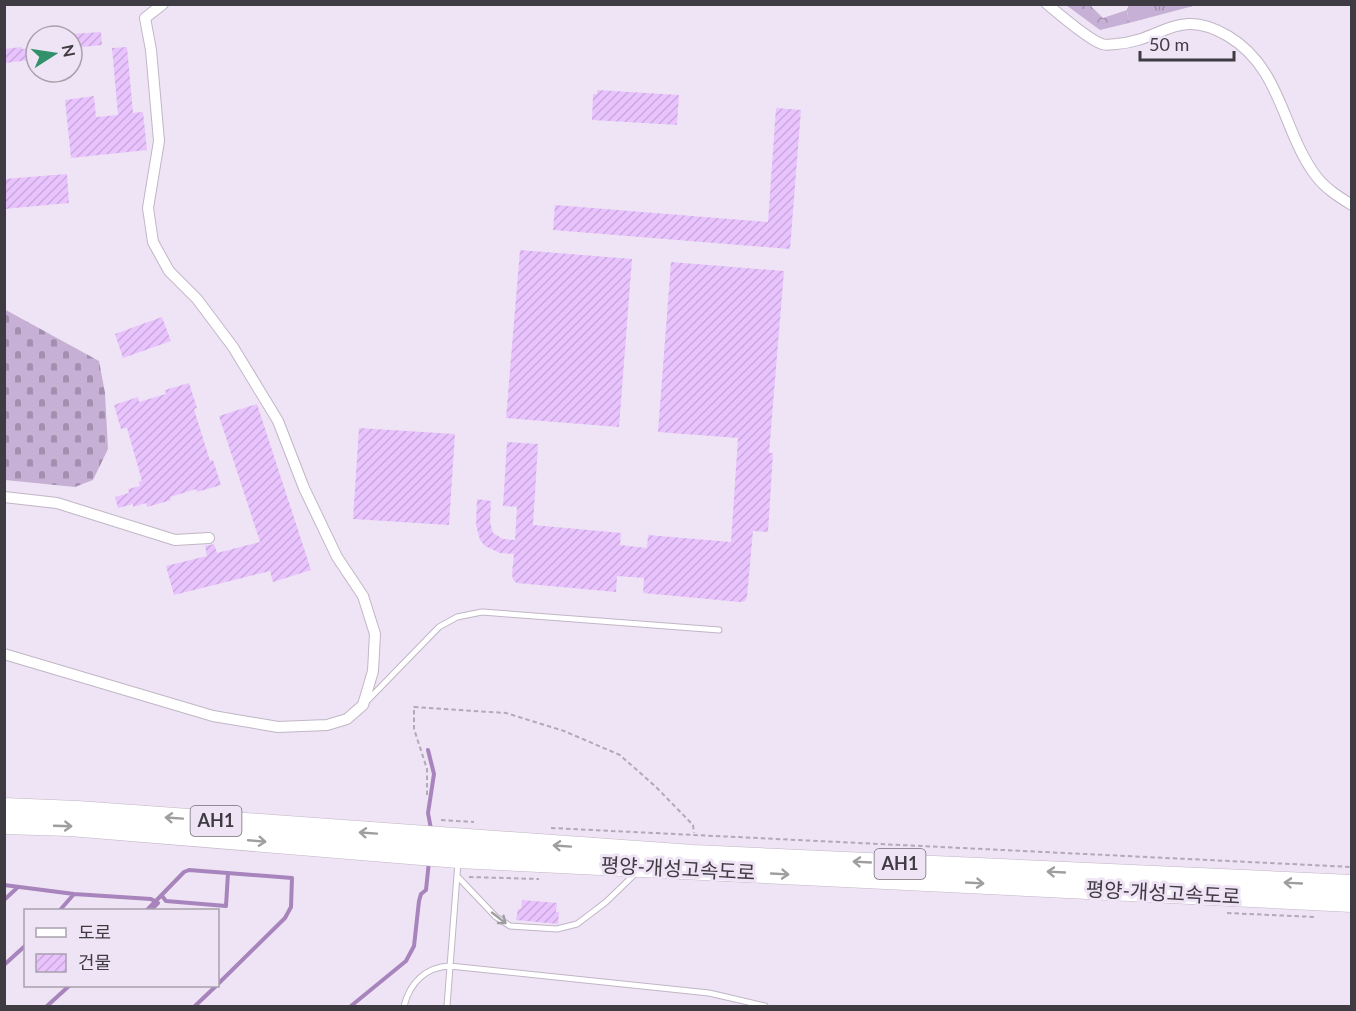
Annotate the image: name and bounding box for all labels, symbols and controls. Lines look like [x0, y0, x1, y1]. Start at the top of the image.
north arrow [24, 24, 84, 84]
scale bar [1140, 24, 1234, 62]
text: 50 m [1149, 33, 1189, 55]
text: N [59, 43, 80, 59]
road number: AH1 [190, 806, 242, 836]
one-way arrow [164, 812, 184, 823]
one-way arrow [52, 820, 72, 831]
one-way arrow [359, 827, 379, 838]
one-way arrow [247, 836, 267, 847]
one-way arrow [553, 840, 572, 851]
road number: AH1 [874, 849, 926, 879]
street label: 평양-개성고속도로 [600, 852, 756, 884]
one-way arrow [852, 857, 872, 868]
one-way arrow [1047, 866, 1067, 877]
one-way arrow [769, 868, 789, 879]
street label: 평양-개성고속도로 [1085, 876, 1241, 908]
one-way arrow [1284, 877, 1304, 888]
one-way arrow [964, 878, 984, 889]
legend [24, 909, 219, 987]
one-way arrow [490, 911, 506, 924]
text: 도로 [78, 921, 111, 943]
text: 건물 [78, 951, 111, 973]

